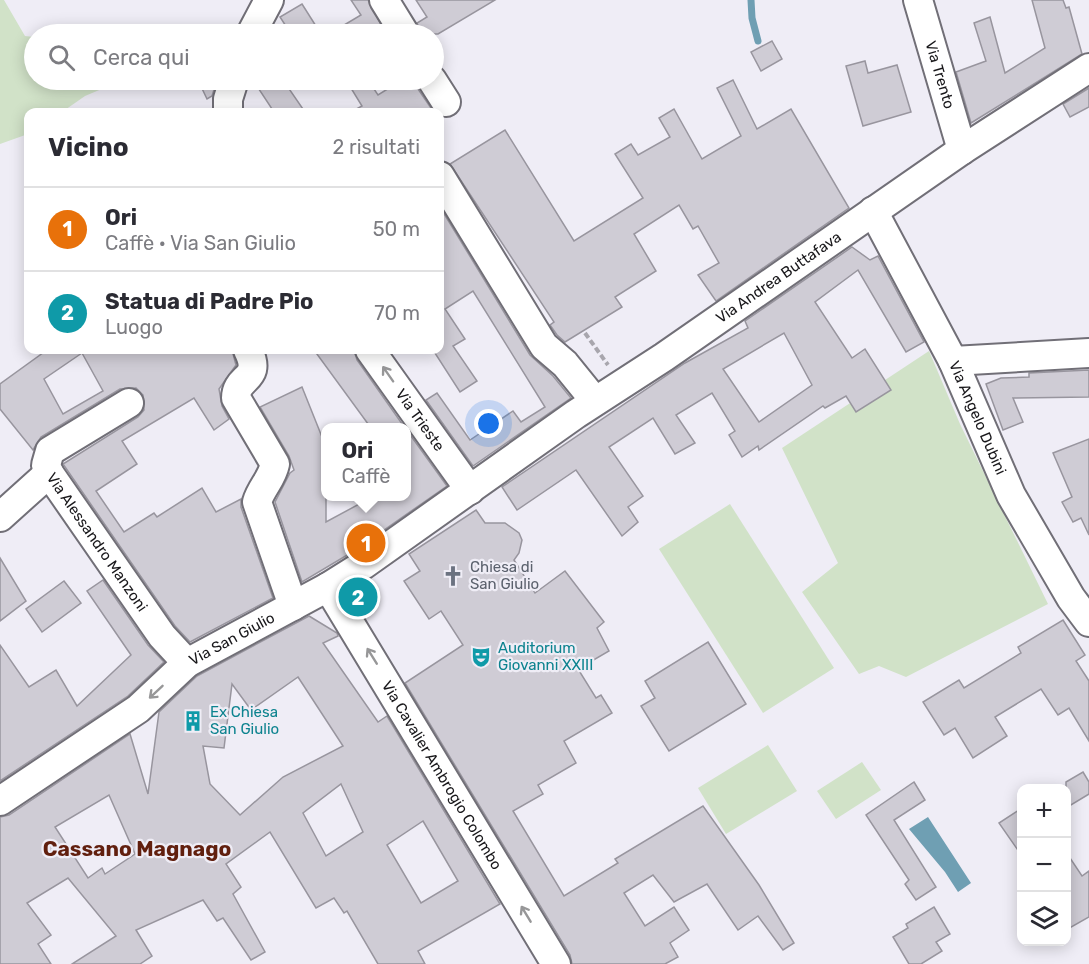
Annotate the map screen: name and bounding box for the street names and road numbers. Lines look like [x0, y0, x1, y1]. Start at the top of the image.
street label: Via Trento [921, 39, 958, 111]
street label: Via Andrea Buttafava [713, 228, 845, 327]
street label: Via Angelo Dubini [945, 358, 1010, 478]
street label: Via Trieste [392, 385, 448, 455]
street label: Via Alessandro Manzoni [43, 469, 151, 615]
street label: Via San Giulio [186, 608, 278, 669]
street label: Via Cavalier Ambrogio Colombo [378, 678, 506, 873]

